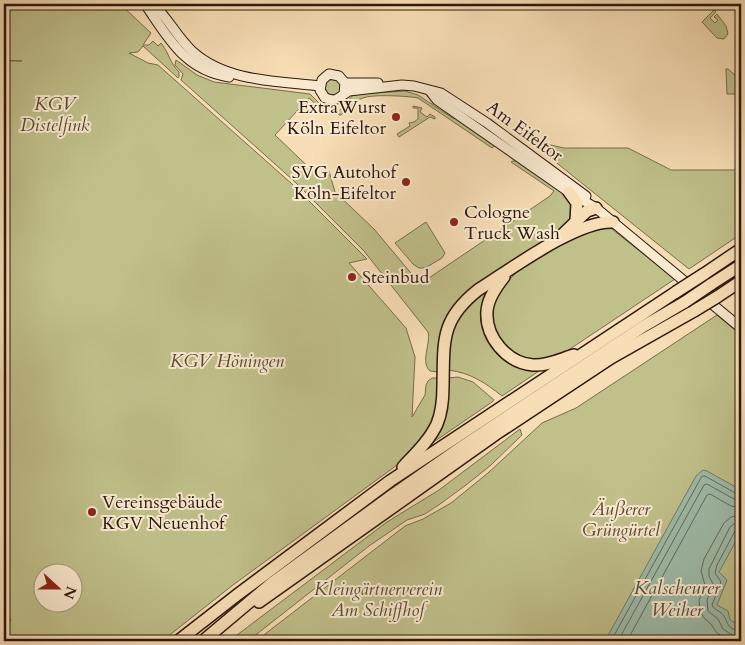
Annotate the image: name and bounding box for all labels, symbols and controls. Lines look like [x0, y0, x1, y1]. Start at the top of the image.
park label: KGV Distelfink [20, 92, 90, 138]
place label: ExtraWurst Köln Eifeltor [287, 95, 386, 141]
street label: Am Eifeltor [481, 95, 569, 168]
marker: ExtraWurst Köln Eifeltor [390, 111, 402, 123]
place label: SVG Autohof Köln-Eifeltor [291, 160, 400, 206]
marker: SVG Autohof Köln-Eifeltor [400, 176, 412, 188]
place label: Cologne Truck Wash [464, 200, 560, 246]
marker: Cologne Truck Wash [448, 216, 460, 228]
place label: Steinbud [362, 265, 430, 290]
marker: Steinbud [346, 271, 358, 283]
park label: KGV Höningen [170, 349, 284, 374]
place label: Vereinsgebäude KGV Neuenhof [102, 490, 228, 536]
park label: Äußerer Grüngürtel [582, 497, 661, 543]
marker: Vereinsgebäude KGV Neuenhof [86, 506, 98, 518]
north arrow [32, 562, 82, 612]
water label: Kalscheurer Weiher [634, 575, 721, 623]
park label: Kleingärtnerverein Am Schiffhof [314, 577, 442, 623]
text: N [59, 583, 81, 602]

